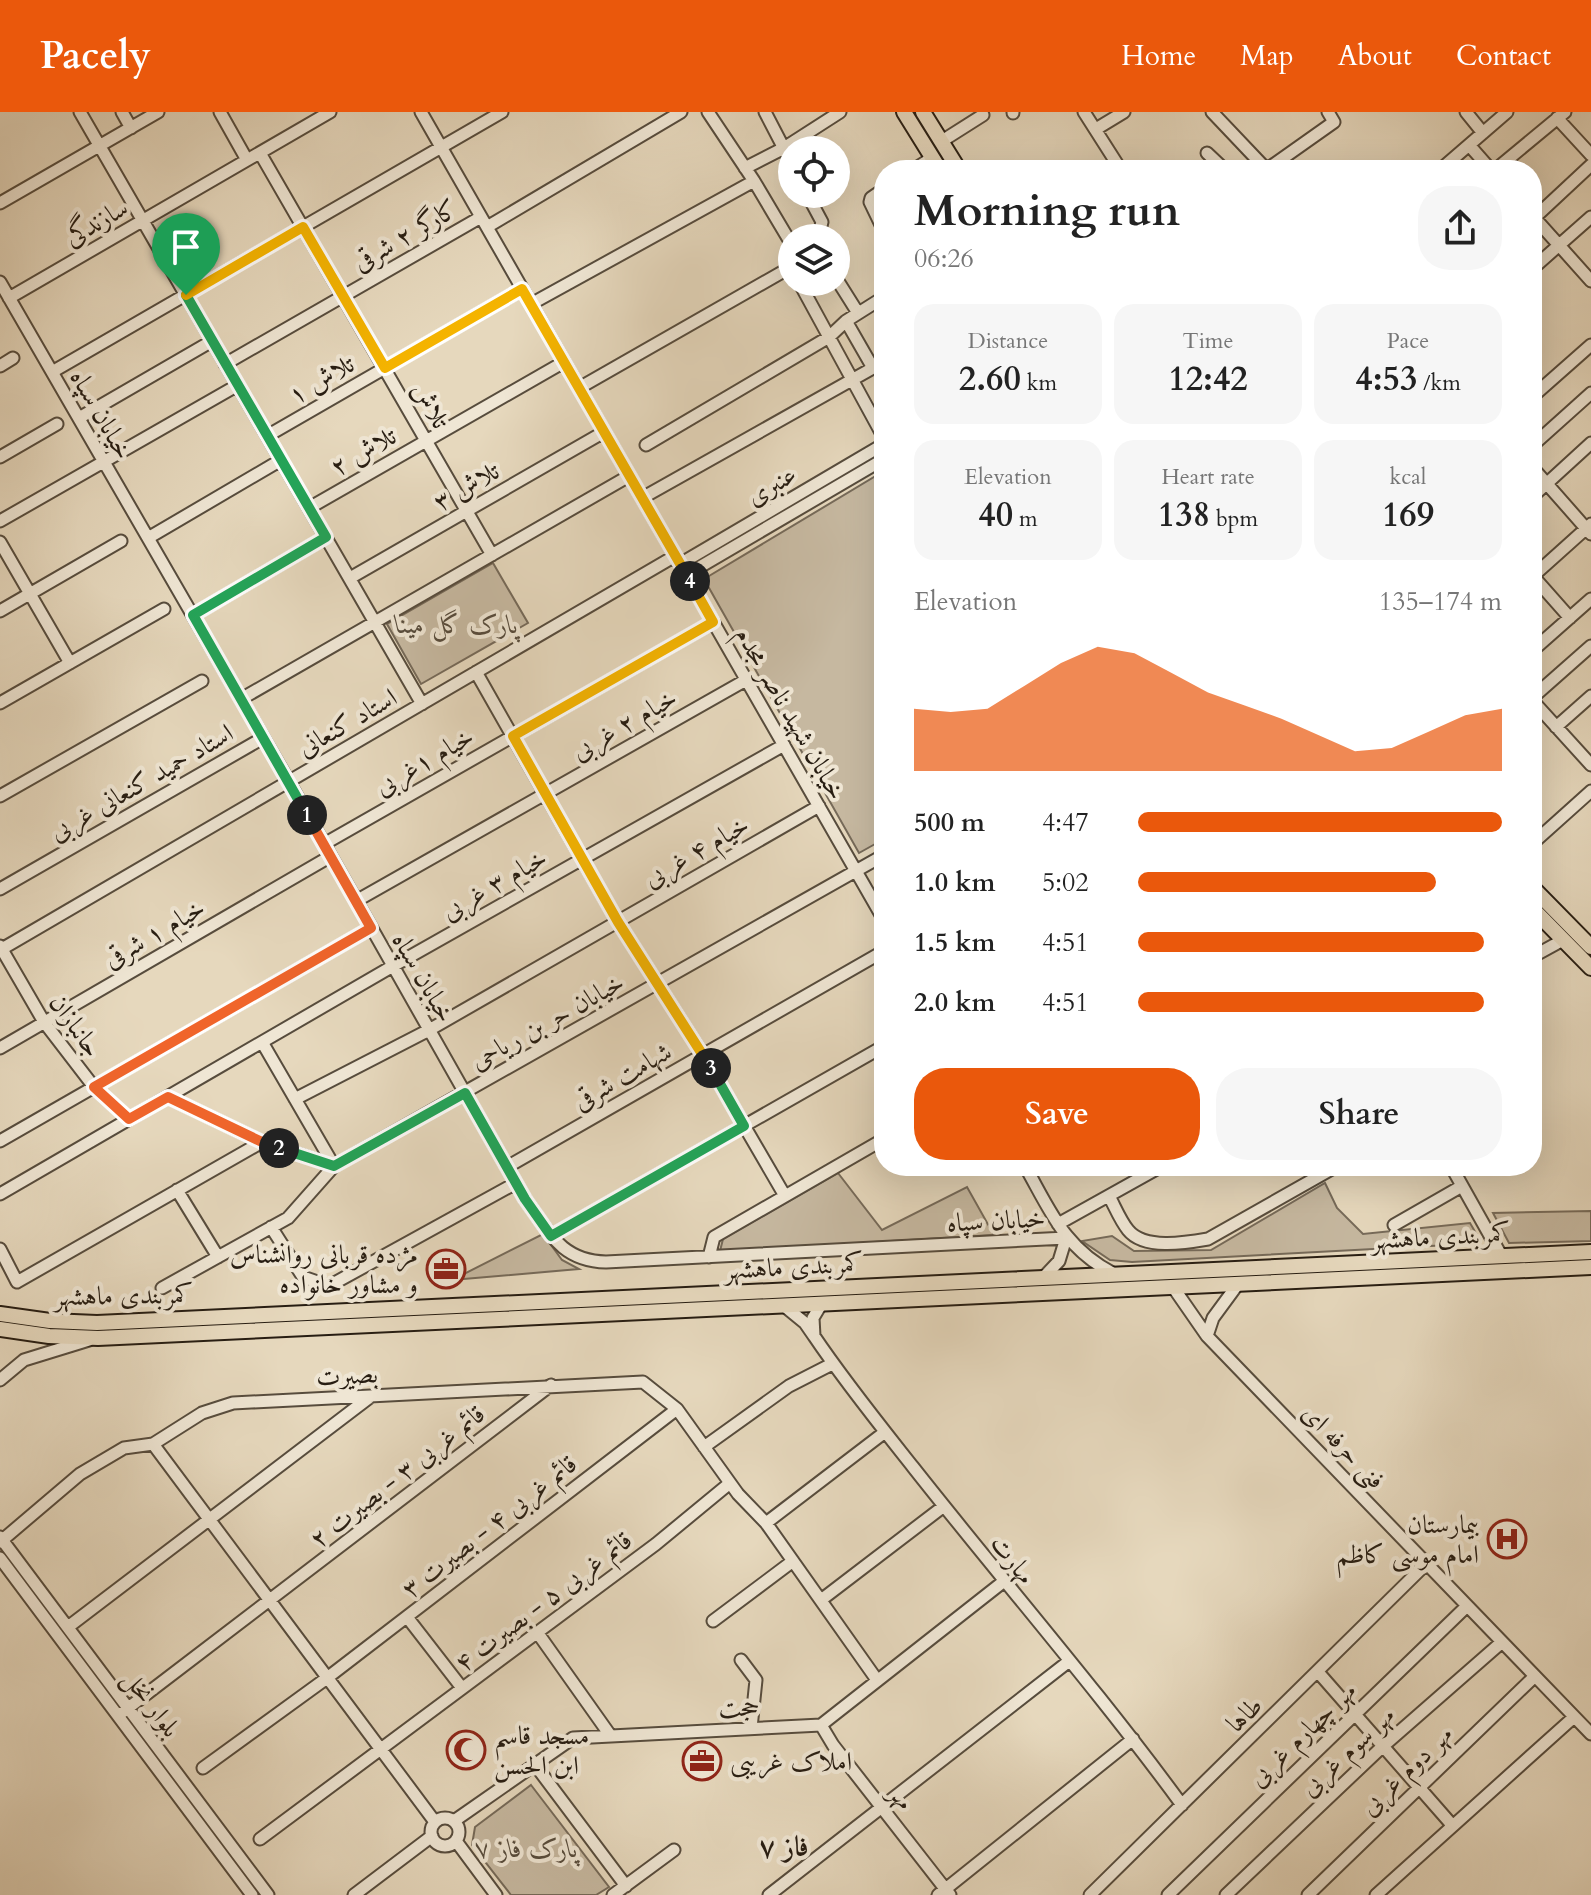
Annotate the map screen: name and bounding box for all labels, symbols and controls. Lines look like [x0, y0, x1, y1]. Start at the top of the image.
text: Pacely [40, 30, 151, 82]
text: Home [1121, 37, 1196, 75]
text: Map [1240, 37, 1294, 75]
text: About [1338, 37, 1412, 75]
text: Contact [1456, 37, 1551, 75]
map controls [778, 136, 850, 296]
button: locate [778, 136, 850, 208]
text: Morning run [914, 181, 1180, 241]
button: share [1418, 186, 1502, 270]
street label: سازندگی [57, 188, 135, 255]
street label: کارگر ۲ شرقی [346, 191, 464, 280]
pin [152, 213, 220, 295]
button: layers [778, 224, 850, 296]
icon: arrive [164, 225, 208, 269]
text: 06:26 [914, 241, 974, 276]
text: Distance [968, 326, 1048, 356]
text: Time [1183, 326, 1233, 356]
text: Pace [1387, 326, 1429, 356]
street label: تلاش ۱ [282, 346, 362, 412]
text: 2.60 [959, 356, 1021, 402]
text: 12:42 [1168, 356, 1248, 402]
text: 4:53 [1355, 356, 1417, 402]
street label: خیابان سپاه [62, 363, 141, 466]
text: km [1021, 368, 1057, 398]
text: /km [1417, 368, 1461, 398]
street label: تلاش [403, 375, 458, 436]
street label: تلاش ۲ [324, 418, 404, 484]
street label: تلاش ۳ [427, 453, 507, 519]
street label: عنبری [740, 457, 803, 514]
text: Elevation [964, 462, 1052, 492]
text: Heart rate [1161, 462, 1255, 492]
text: kcal [1390, 462, 1426, 492]
text: 40 [978, 492, 1013, 538]
text: 138 [1158, 492, 1210, 538]
text: 169 [1382, 492, 1434, 538]
text: m [1013, 504, 1038, 534]
text: bpm [1210, 504, 1258, 534]
pin: 4 [670, 561, 710, 601]
text: 4 [684, 566, 696, 596]
text: Elevation [914, 584, 1017, 619]
text: 135–174 m [1379, 584, 1502, 619]
park label: پارک گل مینا [394, 607, 521, 643]
street label: خیابان شهید ناصر مجدم [722, 620, 854, 809]
street label: استاد کنعانی [291, 680, 403, 765]
street label: خیام ۲ غربی [565, 680, 686, 773]
street label: استاد حمید کنعانی غربی [43, 716, 240, 850]
street label: خیام ۱غربی [368, 719, 483, 808]
pin: 1 [287, 795, 327, 835]
text: 1 [301, 800, 313, 830]
text: 500 m [914, 805, 985, 840]
text: 4:47 [1042, 805, 1089, 840]
street label: خیام ۴ غربی [637, 807, 758, 900]
street label: خیام ۳ غربی [435, 840, 556, 933]
text: 1.0 km [914, 865, 995, 900]
text: 5:02 [1042, 865, 1089, 900]
street label: خیام ۱ شرقی [97, 890, 214, 981]
text: 1.5 km [914, 925, 995, 960]
text: 4:51 [1042, 925, 1089, 960]
street label: خیابان سپاه [384, 926, 463, 1029]
street label: خیابان حر بن ریاحی [464, 965, 631, 1078]
text: 2.0 km [914, 985, 995, 1020]
text: 4:51 [1042, 985, 1089, 1020]
street label: جانبازان [41, 987, 110, 1064]
street label: شهامت شرقی [566, 1034, 678, 1119]
pin: 3 [691, 1048, 731, 1088]
text: 3 [705, 1053, 717, 1083]
button: Save [914, 1068, 1200, 1160]
button: Share [1216, 1068, 1502, 1160]
pin: 2 [259, 1128, 299, 1168]
text: 2 [273, 1133, 285, 1163]
street label: خیابان سپاه [946, 1200, 1046, 1241]
street label: کمربندی ماهشهر [1368, 1215, 1511, 1258]
place label: مژده قربانی روانشناس و مشاور خانواده [230, 1237, 418, 1302]
street label: کمربندی ماهشهر [721, 1245, 864, 1288]
office icon: مژده قربانی روانشناس و مشاور خانواده [425, 1248, 467, 1290]
street label: کمربندی ماهشهر [51, 1277, 194, 1314]
street label: بصیرت [315, 1356, 379, 1395]
street label: فنی حرفه ای [1293, 1396, 1393, 1497]
street label: قائم غربی ۳ - بصیرت ۲ [302, 1397, 496, 1560]
street label: قائم غربی ۴ - بصیرت ۳ [394, 1447, 588, 1610]
place label: بیمارستان امام موسی کاظم [1336, 1507, 1479, 1579]
hospital icon: بیمارستان امام موسی کاظم [1486, 1518, 1528, 1560]
street label: قائم غربی ۵ - بصیرت ۴ [447, 1523, 642, 1684]
street label: مهارت [982, 1527, 1043, 1591]
street label: بلوار نخل [115, 1662, 189, 1744]
street label: مهر چهارم غربی [1241, 1674, 1368, 1798]
street label: طاها [1218, 1688, 1270, 1740]
street label: حجت [717, 1689, 761, 1726]
street label: مهر سوم غربی [1292, 1698, 1406, 1808]
street label: مهر دوم غربی [1352, 1717, 1464, 1827]
place label: مسجد قاسم ابن الحسن [494, 1718, 589, 1783]
mosque icon: مسجد قاسم ابن الحسن [445, 1729, 487, 1771]
office icon: املاک غریبی [681, 1740, 723, 1782]
place label: املاک غریبی [730, 1744, 852, 1780]
street label: مهر [879, 1775, 922, 1817]
district label: فاز ۷ [759, 1828, 809, 1866]
park label: پارک فاز ۷ [476, 1831, 580, 1867]

